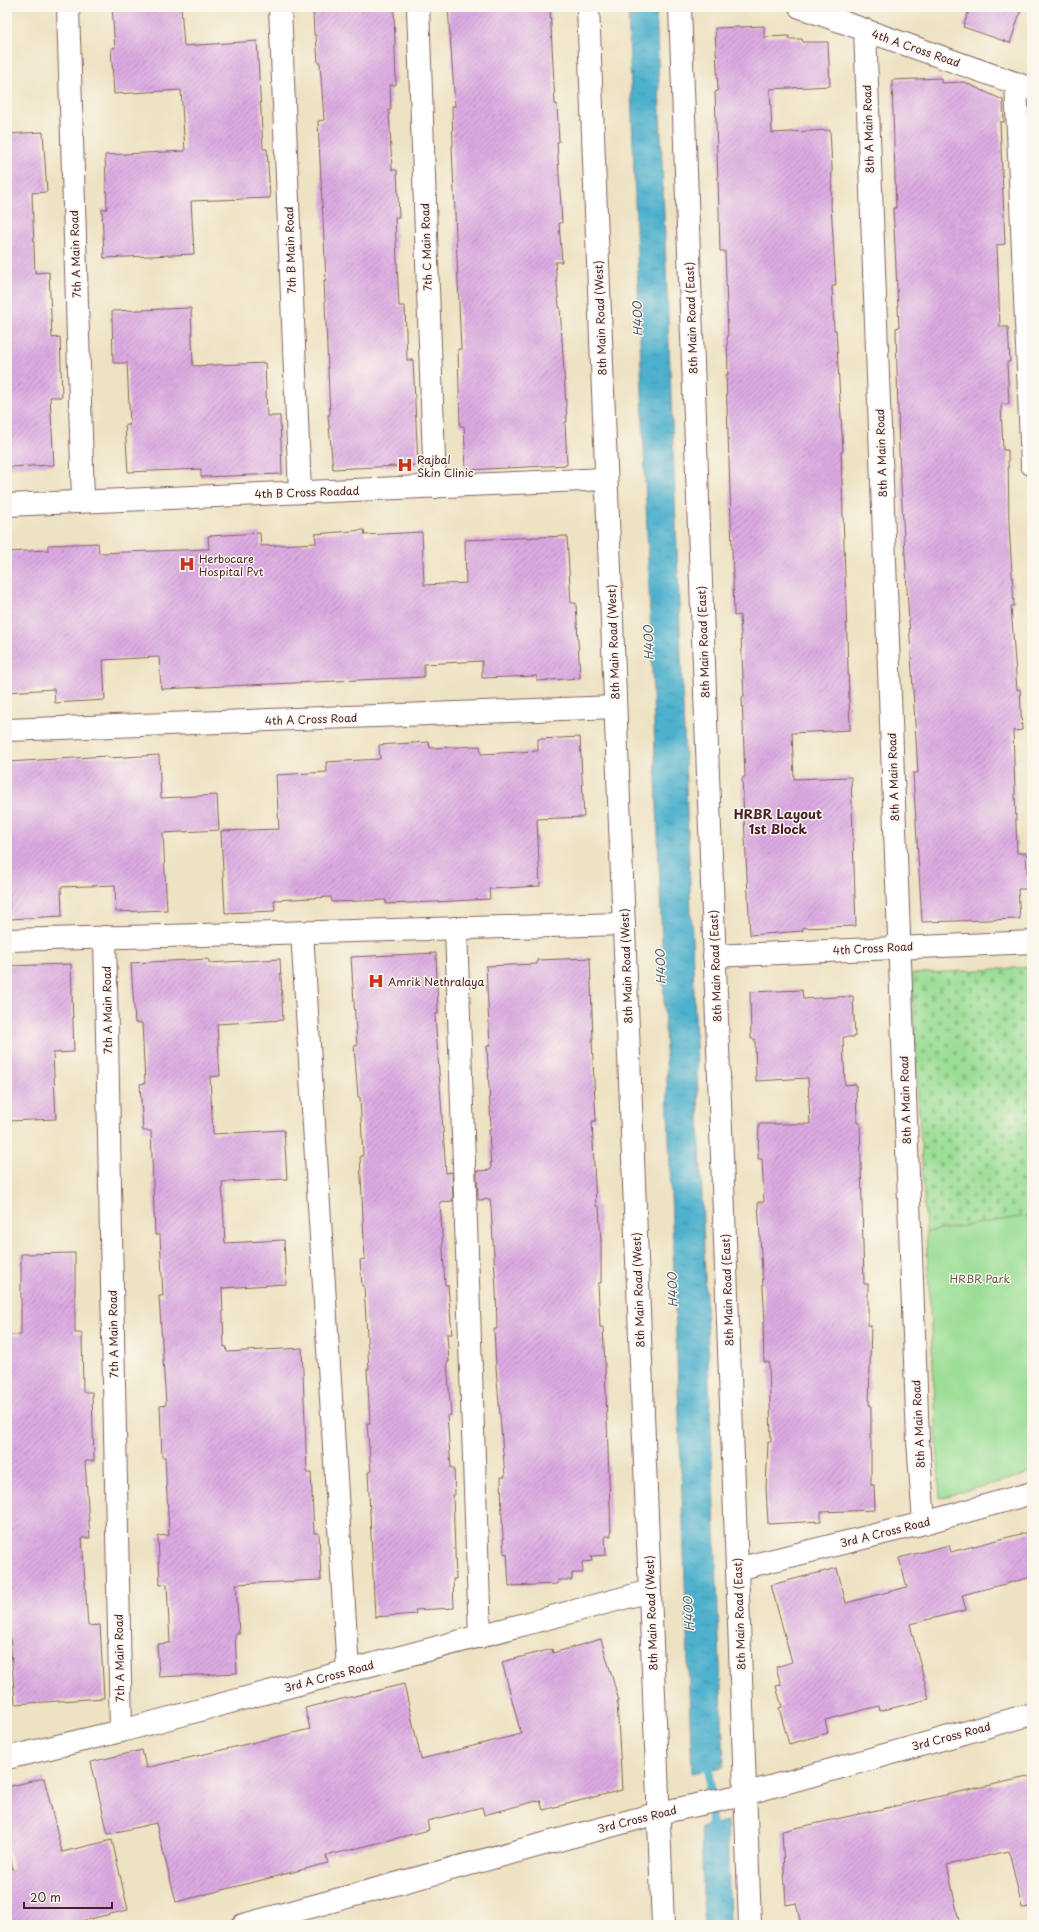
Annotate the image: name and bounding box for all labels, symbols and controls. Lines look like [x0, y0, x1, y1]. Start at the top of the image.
street label: 4th A Cross Road [869, 25, 963, 71]
street label: 8th A Main Road [858, 84, 878, 174]
street label: 7th C Main Road [416, 203, 436, 291]
street label: 7th B Main Road [280, 206, 300, 294]
street label: 7th A Main Road [65, 210, 85, 298]
street label: 8th Main Road (West) [589, 260, 611, 376]
street label: 8th Main Road (East) [681, 262, 701, 374]
water label: H400 [627, 300, 647, 337]
street label: 8th A Main Road [871, 408, 891, 498]
place label: Rajbal Skin Clinic [417, 451, 474, 481]
hospital icon: Rajbal Skin Clinic [396, 456, 414, 474]
street label: 4th B Cross Roadad [254, 482, 360, 502]
place label: Herbocare Hospital Pvt [199, 550, 264, 580]
hospital icon: Herbocare Hospital Pvt [178, 555, 196, 573]
street label: 8th Main Road (West) [602, 584, 624, 700]
street label: 8th Main Road (East) [693, 586, 713, 698]
water label: H400 [638, 624, 658, 661]
street label: 4th A Cross Road [264, 709, 358, 729]
street label: 8th A Main Road [883, 732, 903, 822]
district label: HRBR Layout 1st Block [734, 804, 822, 838]
street label: 8th Main Road (West) [615, 908, 637, 1024]
street label: 8th Main Road (East) [705, 910, 725, 1022]
street label: 4th Cross Road [832, 937, 914, 959]
water label: H400 [650, 948, 670, 985]
street label: 7th A Main Road [98, 966, 116, 1054]
hospital icon: Amrik Nethralaya [367, 972, 385, 990]
place label: Amrik Nethralaya [388, 973, 485, 990]
street label: 8th A Main Road [895, 1055, 915, 1145]
street label: 8th Main Road (West) [627, 1232, 649, 1348]
street label: 8th Main Road (East) [717, 1234, 737, 1346]
park label: HRBR Park [950, 1270, 1010, 1287]
water label: H400 [662, 1271, 682, 1308]
street label: 7th A Main Road [104, 1290, 122, 1378]
street label: 8th A Main Road [907, 1379, 929, 1469]
street label: 3rd A Cross Road [838, 1513, 932, 1551]
street label: 8th Main Road (West) [640, 1555, 662, 1671]
street label: 8th Main Road (East) [729, 1558, 749, 1670]
water label: H400 [678, 1595, 698, 1632]
street label: 7th A Main Road [110, 1614, 128, 1702]
street label: 3rd A Cross Road [282, 1656, 376, 1696]
street label: 3rd Cross Road [910, 1717, 992, 1755]
street label: 3rd Cross Road [596, 1801, 678, 1837]
scale bar [24, 1884, 112, 1910]
text: 20 m [30, 1888, 61, 1906]

